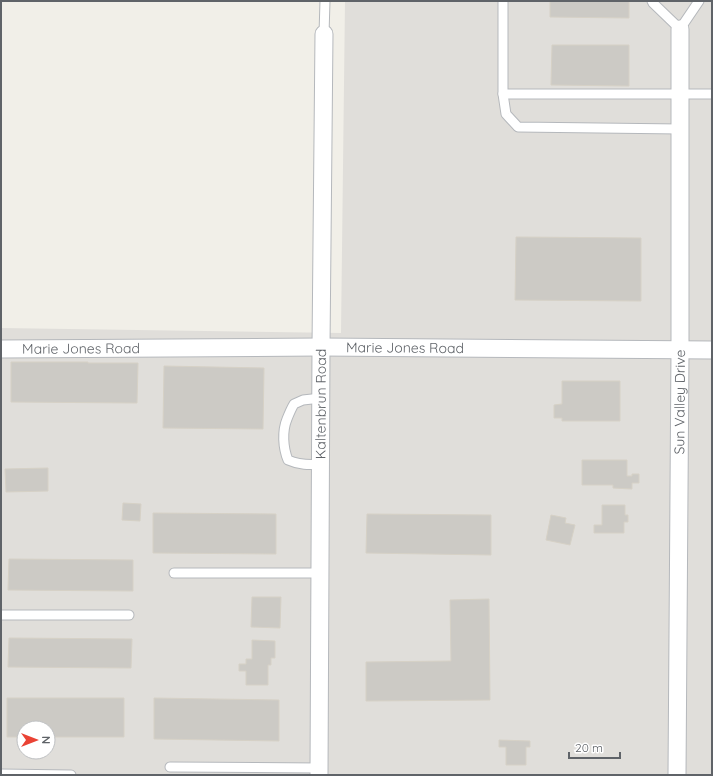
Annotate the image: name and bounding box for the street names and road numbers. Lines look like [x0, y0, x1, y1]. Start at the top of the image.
street label: Marie Jones Road [346, 338, 464, 357]
street label: Marie Jones Road [22, 339, 140, 358]
street label: Kaltenbrun Road [311, 349, 330, 459]
street label: Sun Valley Drive [670, 349, 689, 455]

